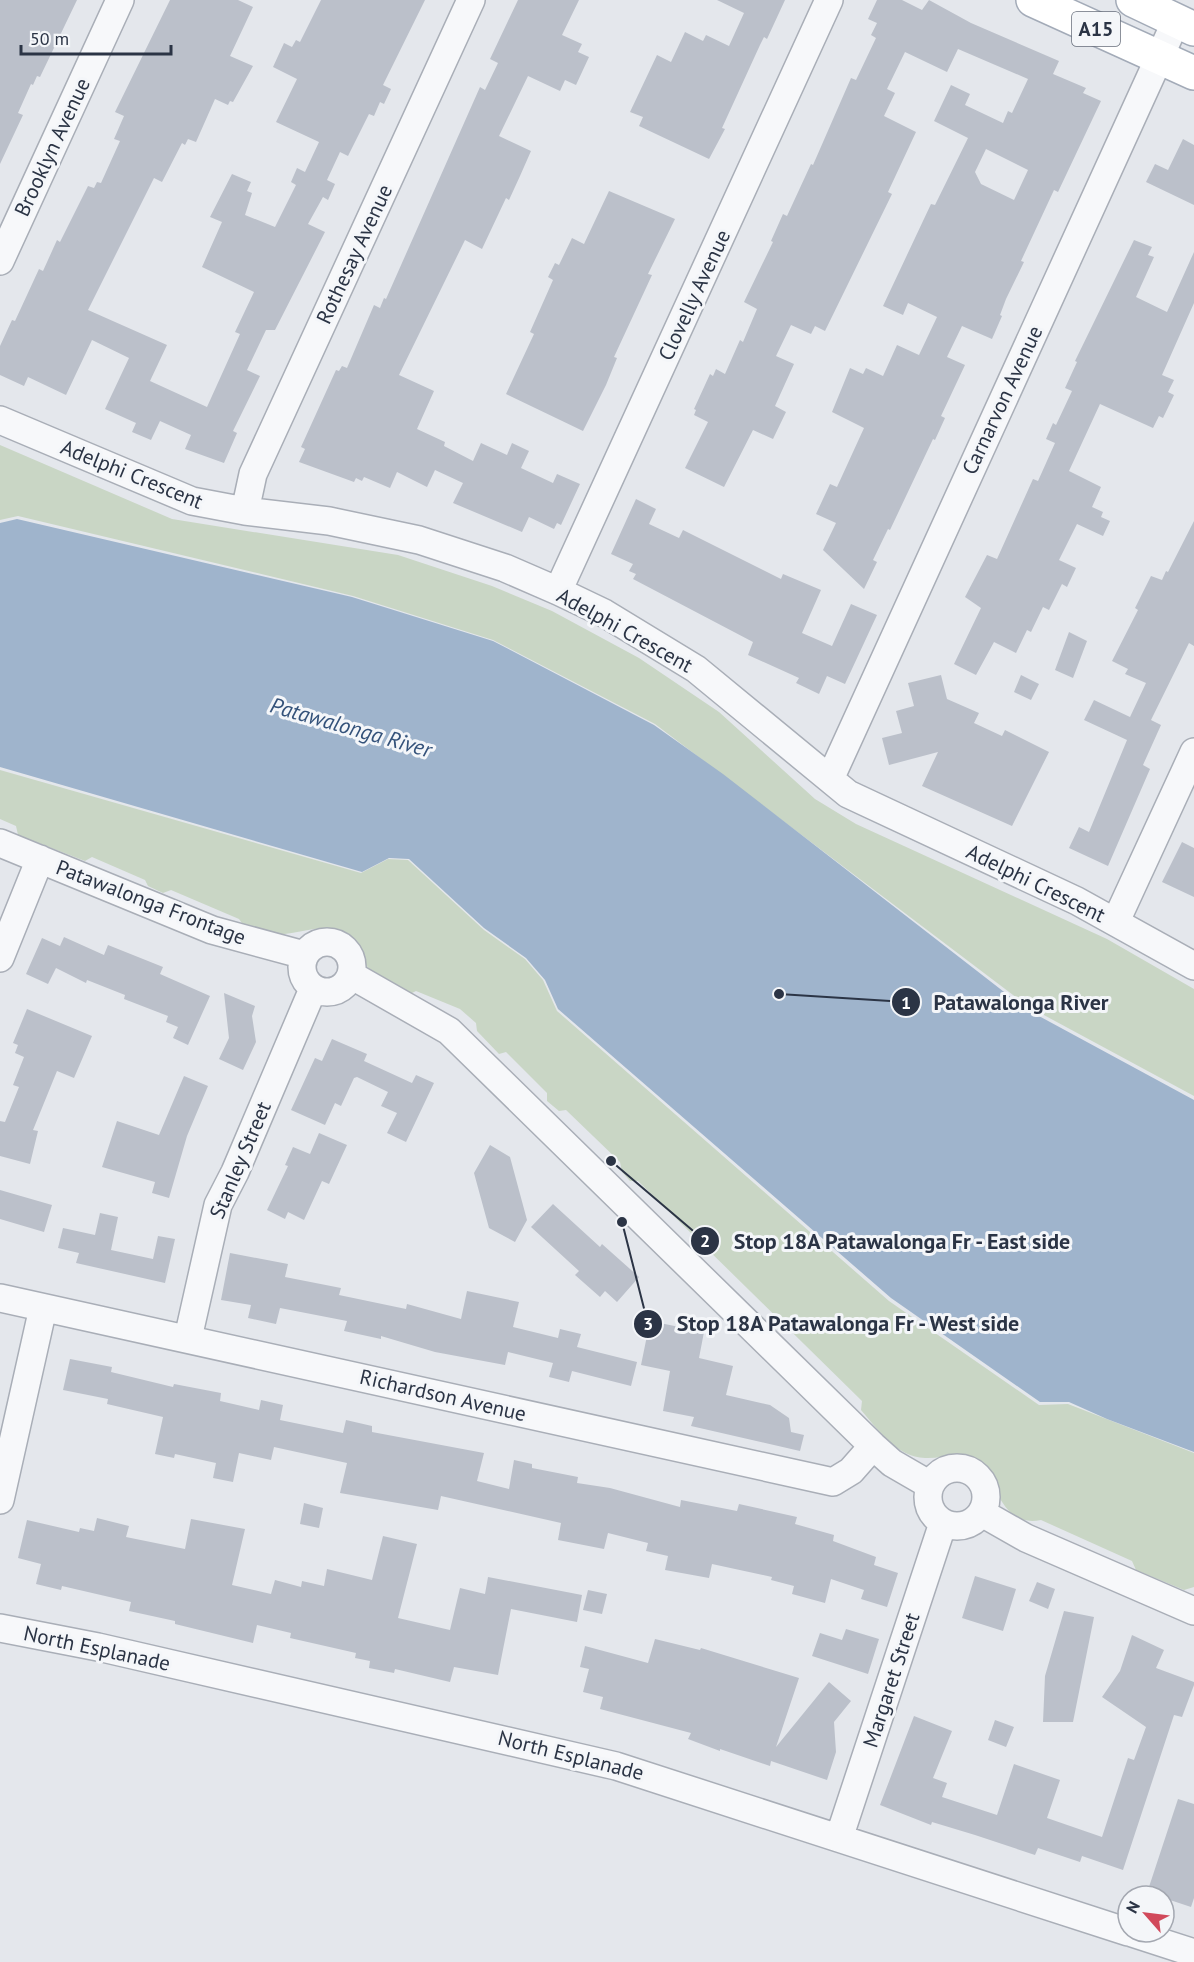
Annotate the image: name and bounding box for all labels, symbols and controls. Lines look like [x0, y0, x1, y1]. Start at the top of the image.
road number: A15 [1072, 12, 1120, 46]
scale bar [21, 18, 171, 56]
text: 50 m [30, 27, 69, 50]
street label: Brooklyn Avenue [8, 73, 96, 221]
street label: Rothesay Avenue [310, 180, 398, 328]
street label: Clovelly Avenue [652, 225, 736, 365]
street label: Carnarvon Avenue [956, 321, 1048, 479]
street label: Adelphi Crescent [57, 433, 207, 515]
street label: Adelphi Crescent [552, 582, 698, 678]
water label: Patawalonga River [267, 691, 437, 764]
street label: Adelphi Crescent [962, 838, 1110, 928]
street label: Patawalonga Frontage [52, 853, 250, 951]
callout: Patawalonga River [891, 982, 1120, 1022]
text: Patawalonga River [933, 988, 1109, 1016]
text: 1 [901, 991, 911, 1014]
street label: Stanley Street [203, 1097, 277, 1223]
callout: Stop 18A Patawalonga Fr - East side [690, 1221, 1084, 1261]
text: Stop 18A Patawalonga Fr - East side [734, 1227, 1070, 1255]
text: 2 [700, 1229, 710, 1252]
callout: Stop 18A Patawalonga Fr - West side [633, 1304, 1033, 1344]
text: Stop 18A Patawalonga Fr - West side [677, 1309, 1019, 1337]
text: 3 [643, 1312, 653, 1335]
street label: Richardson Avenue [357, 1363, 529, 1427]
street label: Margaret Street [857, 1609, 925, 1751]
street label: North Esplanade [21, 1619, 173, 1677]
street label: North Esplanade [495, 1724, 647, 1786]
north arrow [1116, 1884, 1176, 1944]
text: N [1121, 1898, 1144, 1916]

